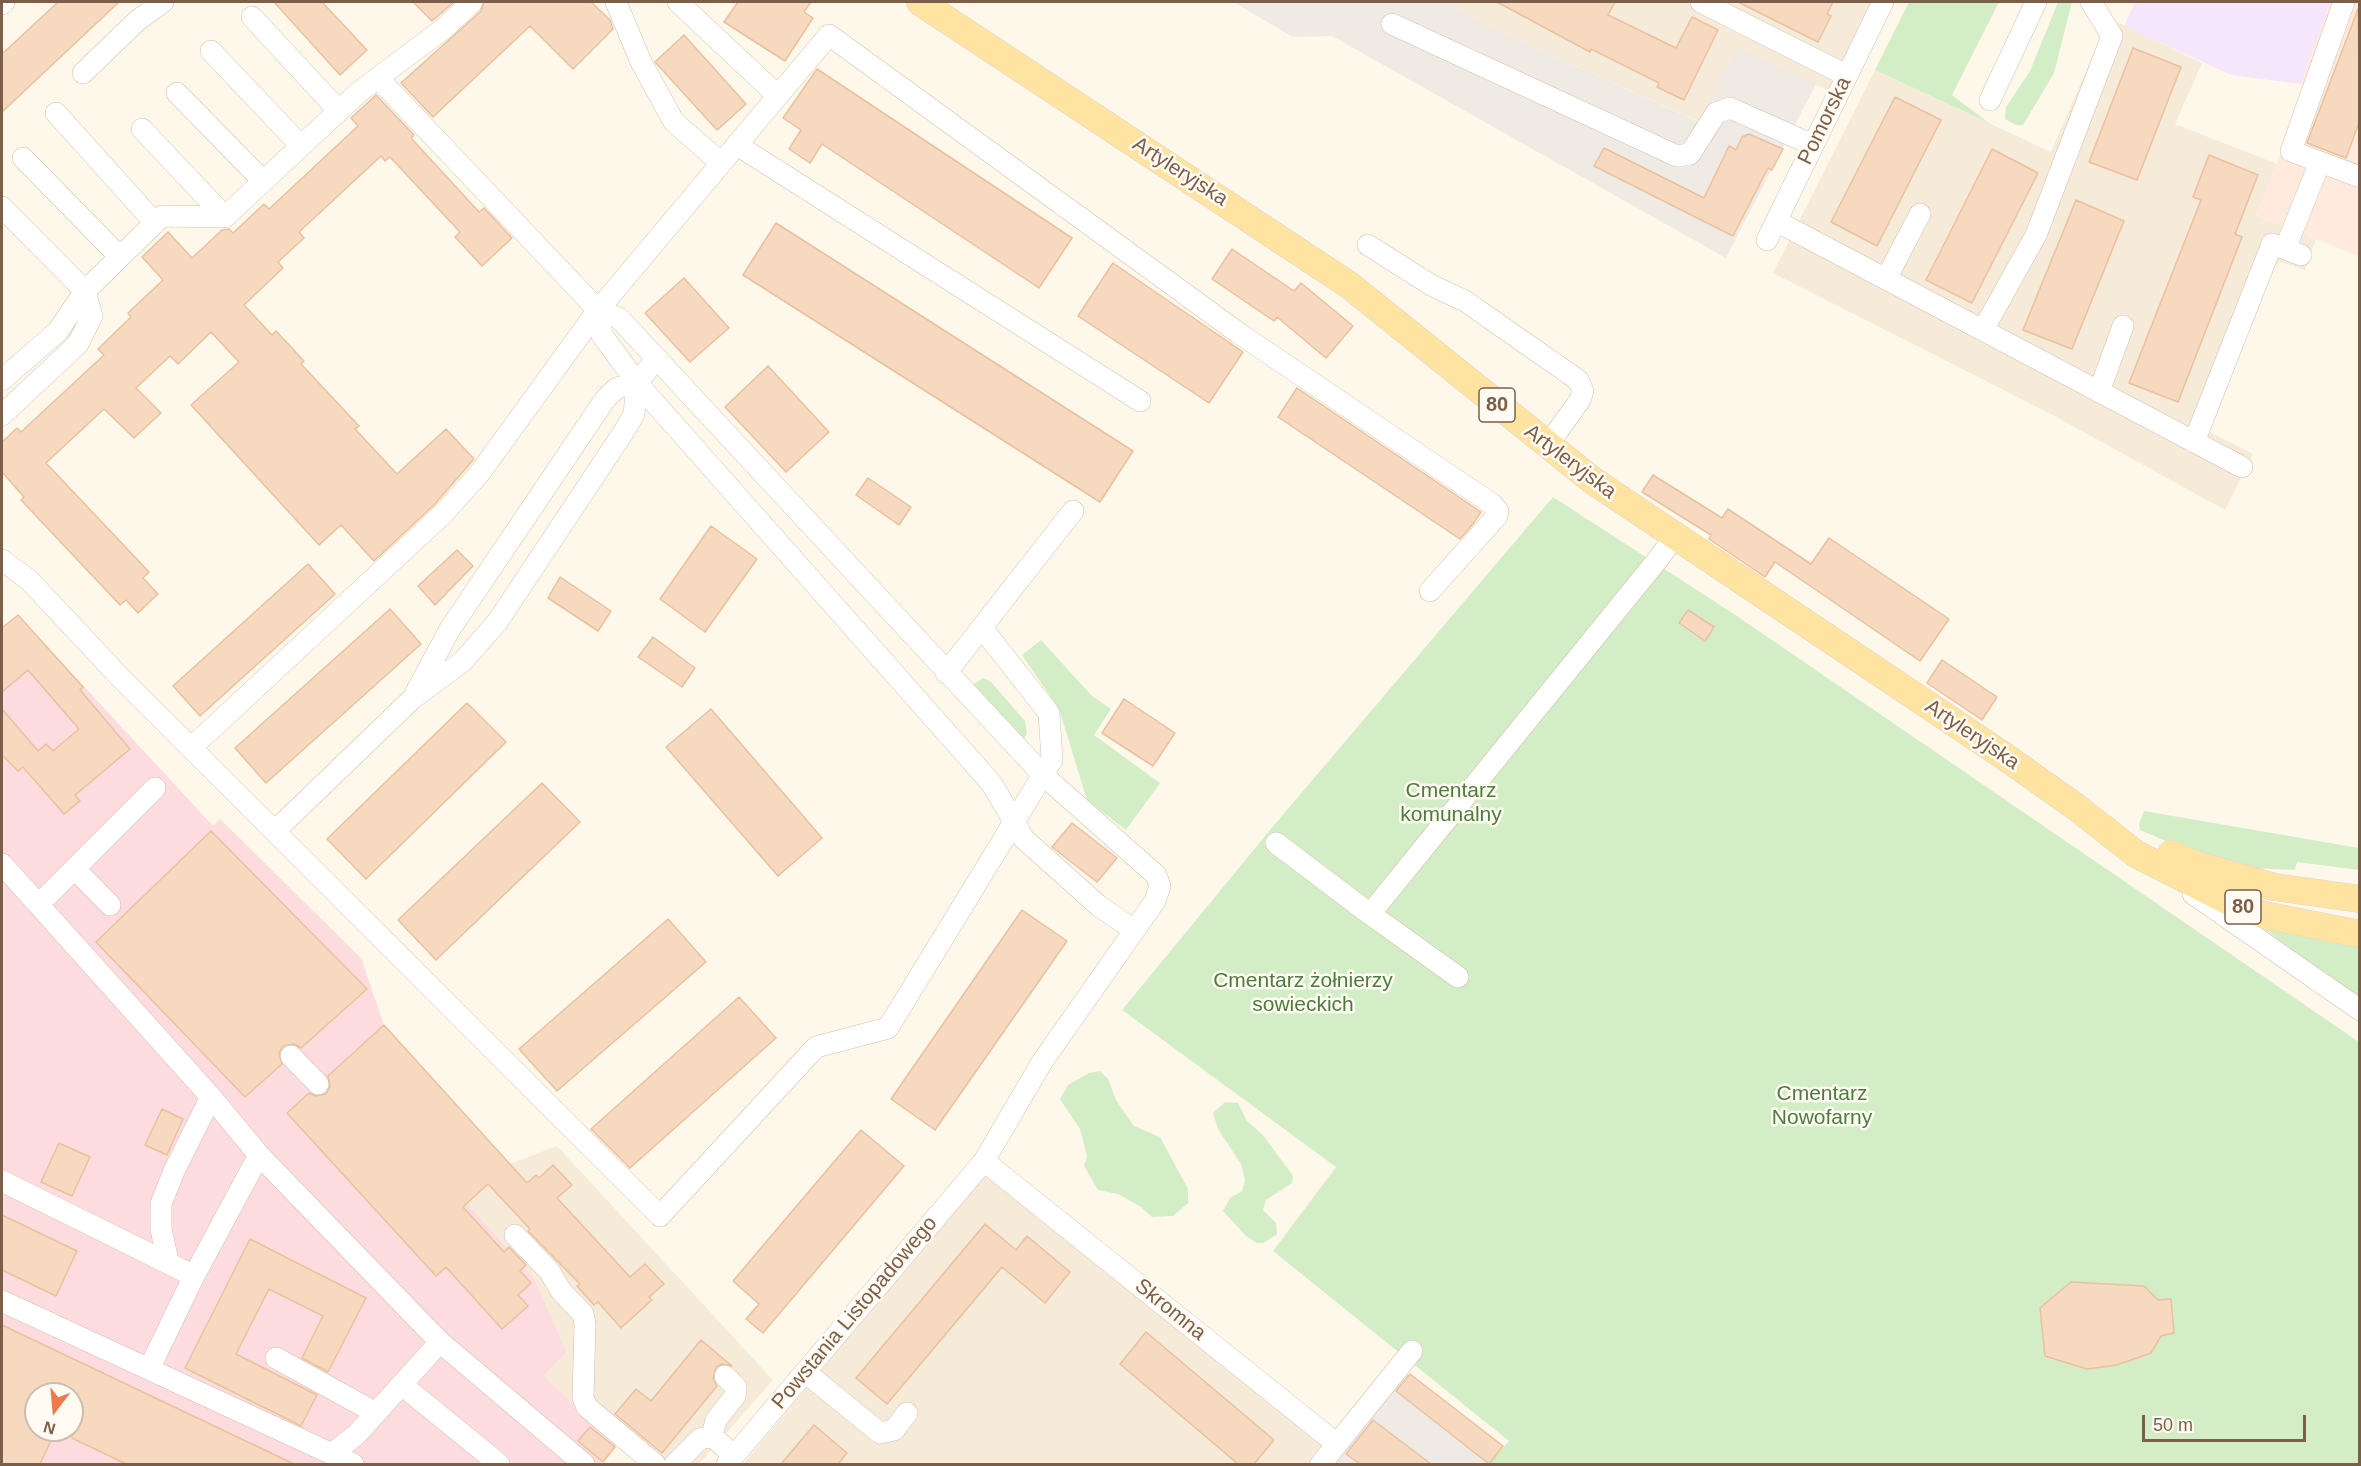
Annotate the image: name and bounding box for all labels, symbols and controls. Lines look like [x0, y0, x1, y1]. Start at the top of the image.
street label: Pomorska [1793, 73, 1857, 169]
street label: Artyleryjska [1128, 132, 1232, 212]
road number: 80 [1479, 388, 1515, 422]
street label: Artyleryjska [1519, 419, 1621, 505]
street label: Artyleryjska [1920, 694, 2024, 776]
park label: Cmentarz komunalny [1400, 778, 1502, 828]
road number: 80 [2225, 890, 2261, 924]
park label: Cmentarz żołnierzy sowieckich [1213, 968, 1393, 1018]
park label: Cmentarz Nowofarny [1772, 1081, 1872, 1131]
street label: Powstania Listopadowego [767, 1211, 943, 1415]
street label: Skromna [1129, 1274, 1211, 1346]
north arrow [24, 1382, 84, 1442]
scale bar [2145, 1403, 2308, 1441]
text: 50 m [2153, 1415, 2193, 1435]
text: N [42, 1418, 57, 1438]

